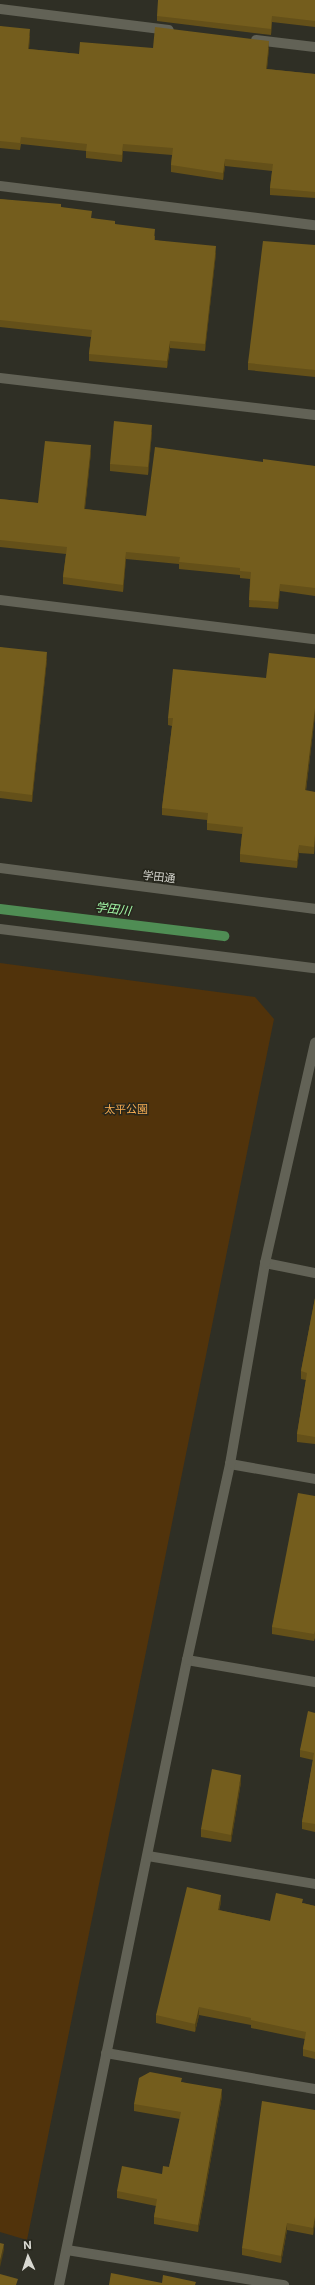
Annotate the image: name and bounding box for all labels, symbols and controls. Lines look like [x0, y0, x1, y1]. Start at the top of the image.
street label: 学田通 [142, 868, 176, 886]
water label: 学田川 [94, 900, 132, 918]
park label: 太平公園 [104, 1102, 148, 1116]
north arrow [8, 2237, 48, 2277]
text: N [23, 2238, 32, 2252]

